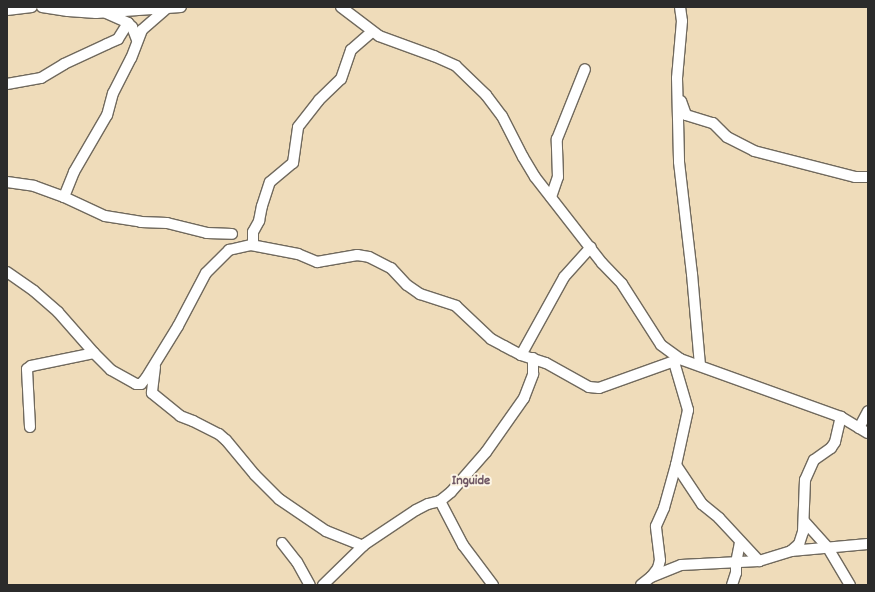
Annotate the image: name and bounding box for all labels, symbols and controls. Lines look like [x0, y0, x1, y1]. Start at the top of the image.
district label: Inguide [452, 473, 490, 489]

